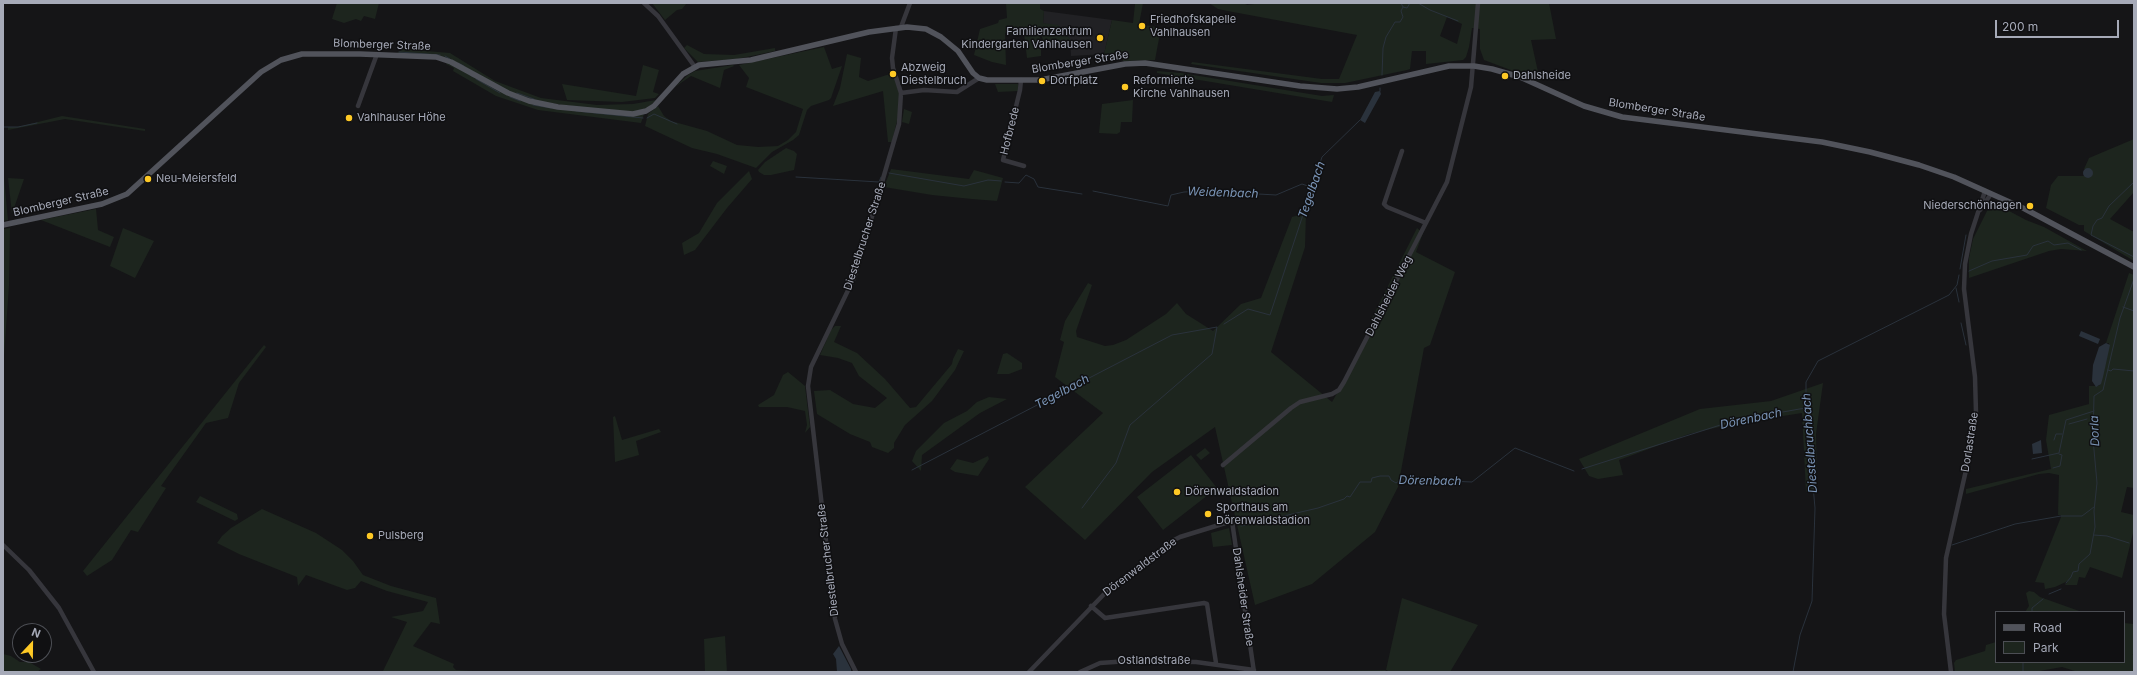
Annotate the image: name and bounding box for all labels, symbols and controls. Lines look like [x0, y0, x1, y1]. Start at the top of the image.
scale bar [1997, 12, 2121, 38]
place label: Friedhofskapelle Vahlhausen [1150, 13, 1236, 39]
text: 200 m [2002, 19, 2038, 34]
marker: Friedhofskapelle Vahlhausen [1137, 21, 1147, 31]
place label: Familienzentrum Kindergarten Vahlhausen [961, 25, 1092, 51]
marker: Familienzentrum Kindergarten Vahlhausen [1095, 33, 1105, 43]
street label: Blomberger Straße [333, 37, 431, 53]
street label: Blomberger Straße [1031, 48, 1129, 76]
place label: Abzweig Diestelbruch [901, 61, 967, 87]
marker: Abzweig Diestelbruch [888, 69, 898, 79]
place label: Dahlsheide [1513, 69, 1571, 83]
marker: Dahlsheide [1500, 71, 1510, 81]
place label: Dorfplatz [1050, 74, 1098, 88]
place label: Reformierte Kirche Vahlhausen [1133, 74, 1230, 100]
marker: Dorfplatz [1037, 76, 1047, 86]
marker: Reformierte Kirche Vahlhausen [1120, 82, 1130, 92]
street label: Blomberger Straße [1608, 96, 1706, 124]
street label: Hofbrede [998, 106, 1022, 156]
place label: Vahlhauser Höhe [357, 111, 446, 125]
marker: Vahlhauser Höhe [344, 113, 354, 123]
water label: Tegelbach [1295, 159, 1329, 221]
place label: Neu-Meiersfeld [156, 172, 237, 186]
marker: Neu-Meiersfeld [143, 174, 153, 184]
street label: Diestelbrucher Straße [841, 180, 889, 292]
street label: Blomberger Straße [12, 185, 110, 219]
water label: Weidenbach [1187, 185, 1259, 201]
place label: Niederschönhagen [1923, 199, 2022, 213]
marker: Niederschönhagen [2025, 201, 2035, 211]
street label: Dahlsheider Weg [1363, 254, 1415, 338]
water label: Tegelbach [1032, 372, 1092, 412]
water label: Diestelbruchbach [1799, 393, 1821, 493]
water label: Dörenbach [1719, 405, 1783, 433]
street label: Dorlastraße [1959, 411, 1981, 473]
water label: Dorla [2087, 415, 2103, 447]
water label: Dörenbach [1398, 473, 1462, 489]
place label: Dörenwaldstadion [1185, 485, 1279, 499]
marker: Dörenwaldstadion [1172, 487, 1182, 497]
place label: Sporthaus am Dörenwaldstadion [1216, 501, 1310, 527]
street label: Diestelbrucher Straße [815, 503, 841, 617]
marker: Sporthaus am Dörenwaldstadion [1203, 509, 1213, 519]
place label: Pulsberg [378, 529, 424, 543]
marker: Pulsberg [365, 531, 375, 541]
street label: Dörenwaldstraße [1101, 535, 1179, 599]
street label: Dahlsheider Straße [1230, 547, 1256, 647]
legend [1995, 611, 2125, 663]
text: Road [2033, 620, 2062, 635]
north arrow [12, 623, 52, 663]
text: N [30, 625, 43, 641]
text: Park [2033, 640, 2059, 655]
street label: Ostlandstraße [1118, 654, 1190, 668]

